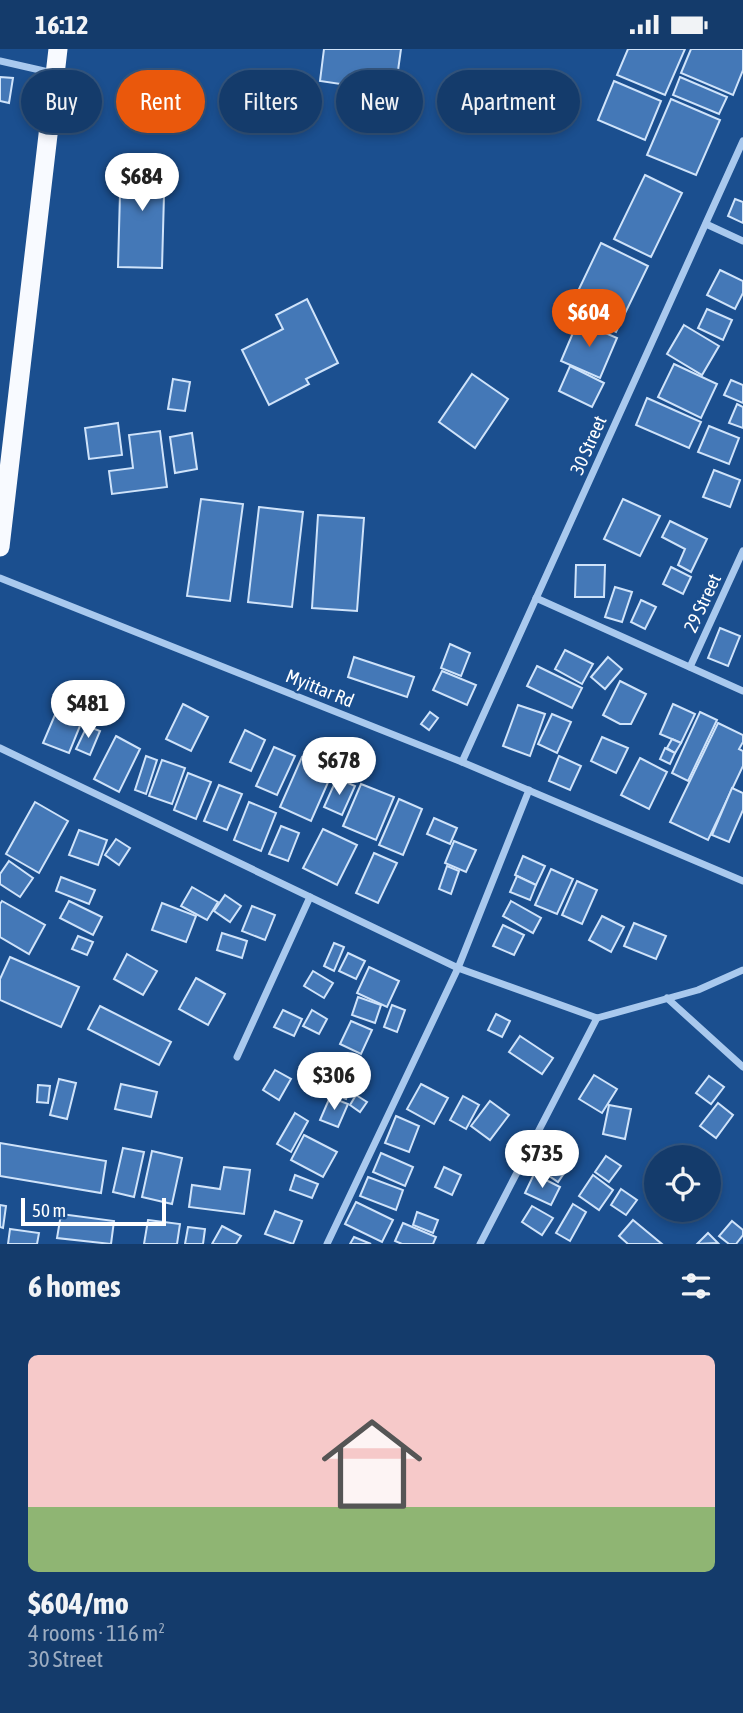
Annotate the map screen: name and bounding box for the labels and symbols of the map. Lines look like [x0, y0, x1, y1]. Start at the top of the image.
pin: $684 [101, 153, 183, 213]
pin: $604 [548, 289, 630, 349]
street label: 30 Street [565, 412, 611, 478]
street label: 29 Street [679, 570, 725, 636]
street label: Myittar Rd [283, 664, 357, 712]
pin: $481 [47, 681, 129, 740]
pin: $678 [298, 737, 380, 797]
pin: $306 [293, 1053, 375, 1112]
pin: $735 [501, 1131, 583, 1190]
scale bar [21, 1195, 166, 1227]

